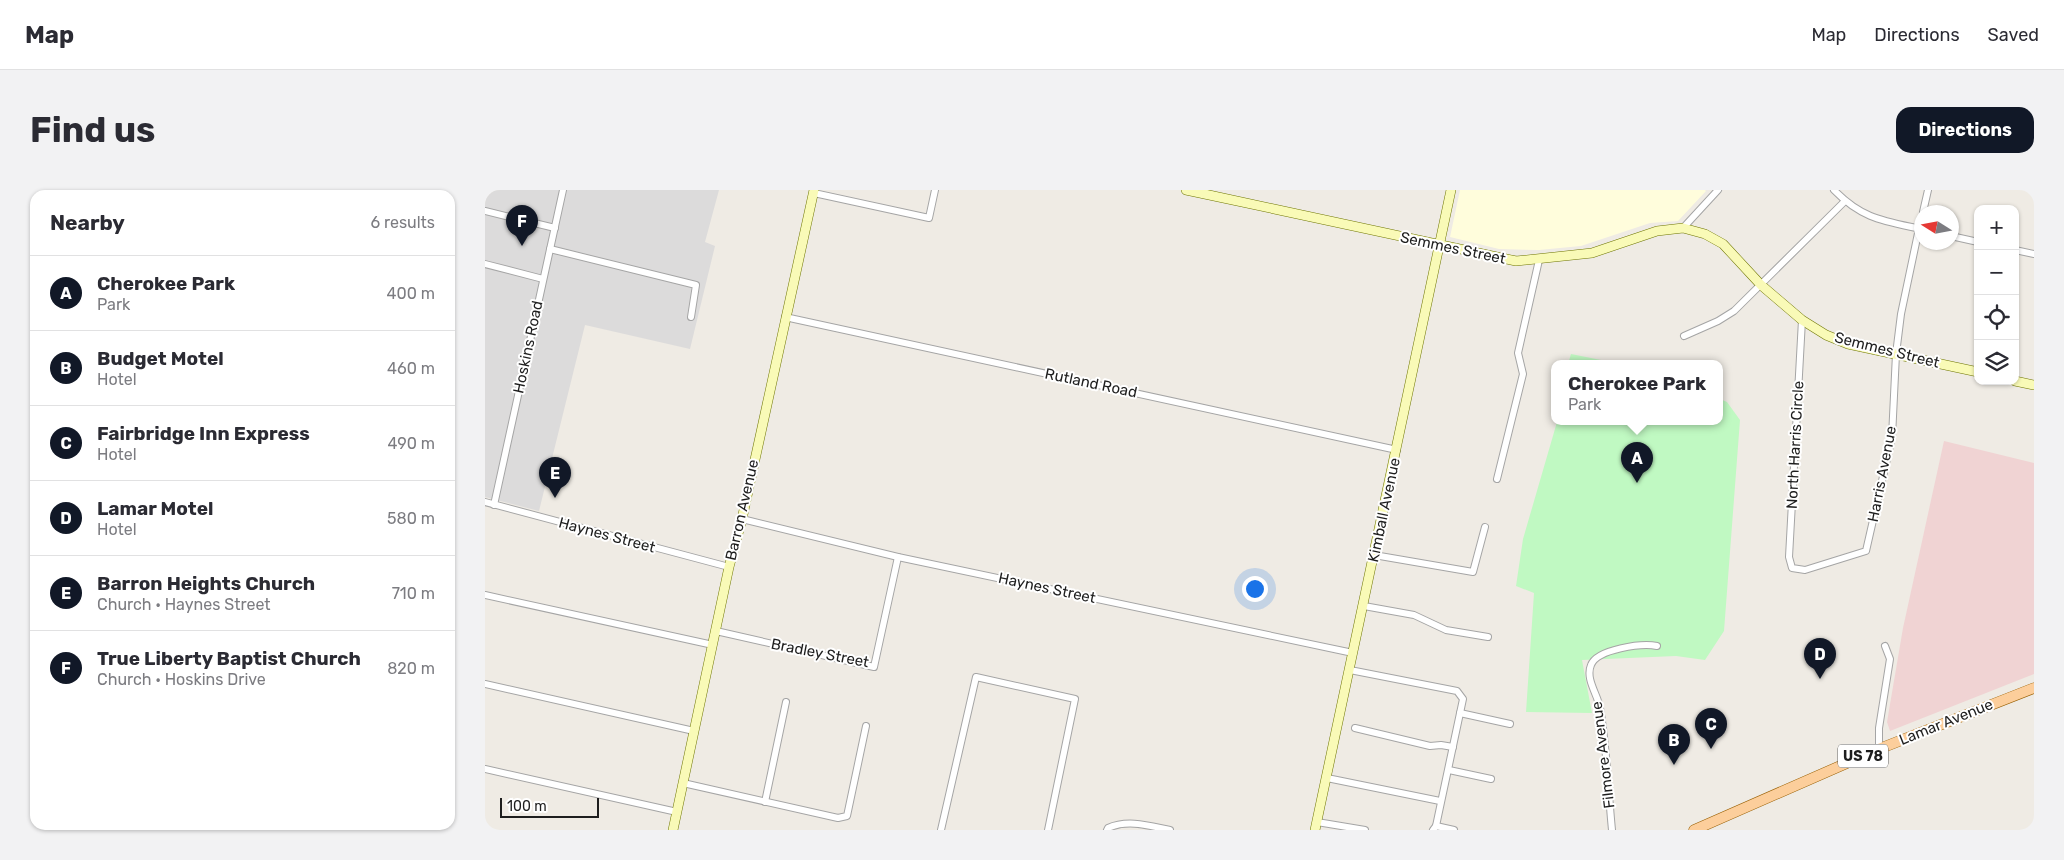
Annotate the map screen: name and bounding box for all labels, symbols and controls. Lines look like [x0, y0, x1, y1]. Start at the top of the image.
text: Map [25, 21, 74, 49]
text: Map [1811, 24, 1846, 46]
text: Directions [1874, 24, 1960, 46]
text: Saved [1988, 24, 2039, 46]
button: Directions [1896, 107, 2034, 153]
text: Find us [30, 109, 155, 151]
pin: F [506, 205, 538, 246]
north arrow [1914, 205, 1959, 250]
map controls [1974, 205, 2019, 385]
button: + [1974, 205, 2019, 250]
text: Nearby [50, 210, 125, 235]
text: 6 results [370, 213, 435, 232]
street label: Semmes Street [1399, 228, 1508, 268]
button: − [1974, 250, 2019, 295]
text: Cherokee Park [97, 272, 235, 295]
text: A [60, 284, 72, 303]
text: 400 m [387, 284, 435, 303]
text: Park [97, 295, 130, 314]
button: locate [1974, 295, 2019, 340]
street label: Hoskins Road [509, 299, 547, 395]
street label: Semmes Street [1833, 328, 1941, 372]
button: layers [1974, 340, 2019, 385]
text: Budget Motel [97, 347, 224, 370]
text: B [60, 359, 72, 378]
text: 460 m [387, 359, 435, 378]
popup [1551, 360, 1723, 425]
street label: Rutland Road [1043, 364, 1139, 402]
text: Hotel [97, 370, 137, 389]
text: Cherokee Park [1568, 372, 1706, 395]
street label: North Harris Circle [1783, 380, 1807, 510]
text: Park [1568, 395, 1601, 414]
text: Fairbridge Inn Express [97, 422, 310, 445]
street label: Harris Avenue [1864, 424, 1900, 524]
text: C [60, 434, 72, 453]
text: 490 m [387, 434, 435, 453]
pin: A [1621, 442, 1653, 483]
text: Hotel [97, 445, 137, 464]
street label: Kimball Avenue [1364, 456, 1404, 564]
pin: E [539, 457, 571, 498]
street label: Barron Avenue [722, 458, 762, 562]
text: Lamar Motel [97, 497, 213, 520]
text: D [60, 509, 72, 528]
text: 580 m [387, 509, 435, 528]
street label: Haynes Street [557, 513, 657, 557]
text: Hotel [97, 520, 137, 539]
street label: Haynes Street [997, 569, 1098, 607]
text: Barron Heights Church [97, 572, 315, 595]
your location [1242, 576, 1268, 602]
text: E [61, 584, 71, 603]
text: 710 m [392, 584, 435, 603]
text: Church · Haynes Street [97, 595, 271, 614]
street label: Bradley Street [769, 635, 871, 671]
pin: D [1804, 638, 1836, 679]
text: True Liberty Baptist Church [97, 647, 361, 670]
text: F [61, 659, 71, 678]
text: 820 m [387, 659, 435, 678]
text: Church · Hoskins Drive [97, 670, 266, 689]
street label: Lamar Avenue [1896, 695, 1996, 749]
street label: Filmore Avenue [1588, 700, 1618, 810]
pin: C [1695, 708, 1727, 749]
pin: B [1658, 724, 1690, 765]
road number: US 78 [1838, 744, 1888, 768]
scale bar [500, 795, 599, 818]
text: 100 m [507, 798, 547, 815]

